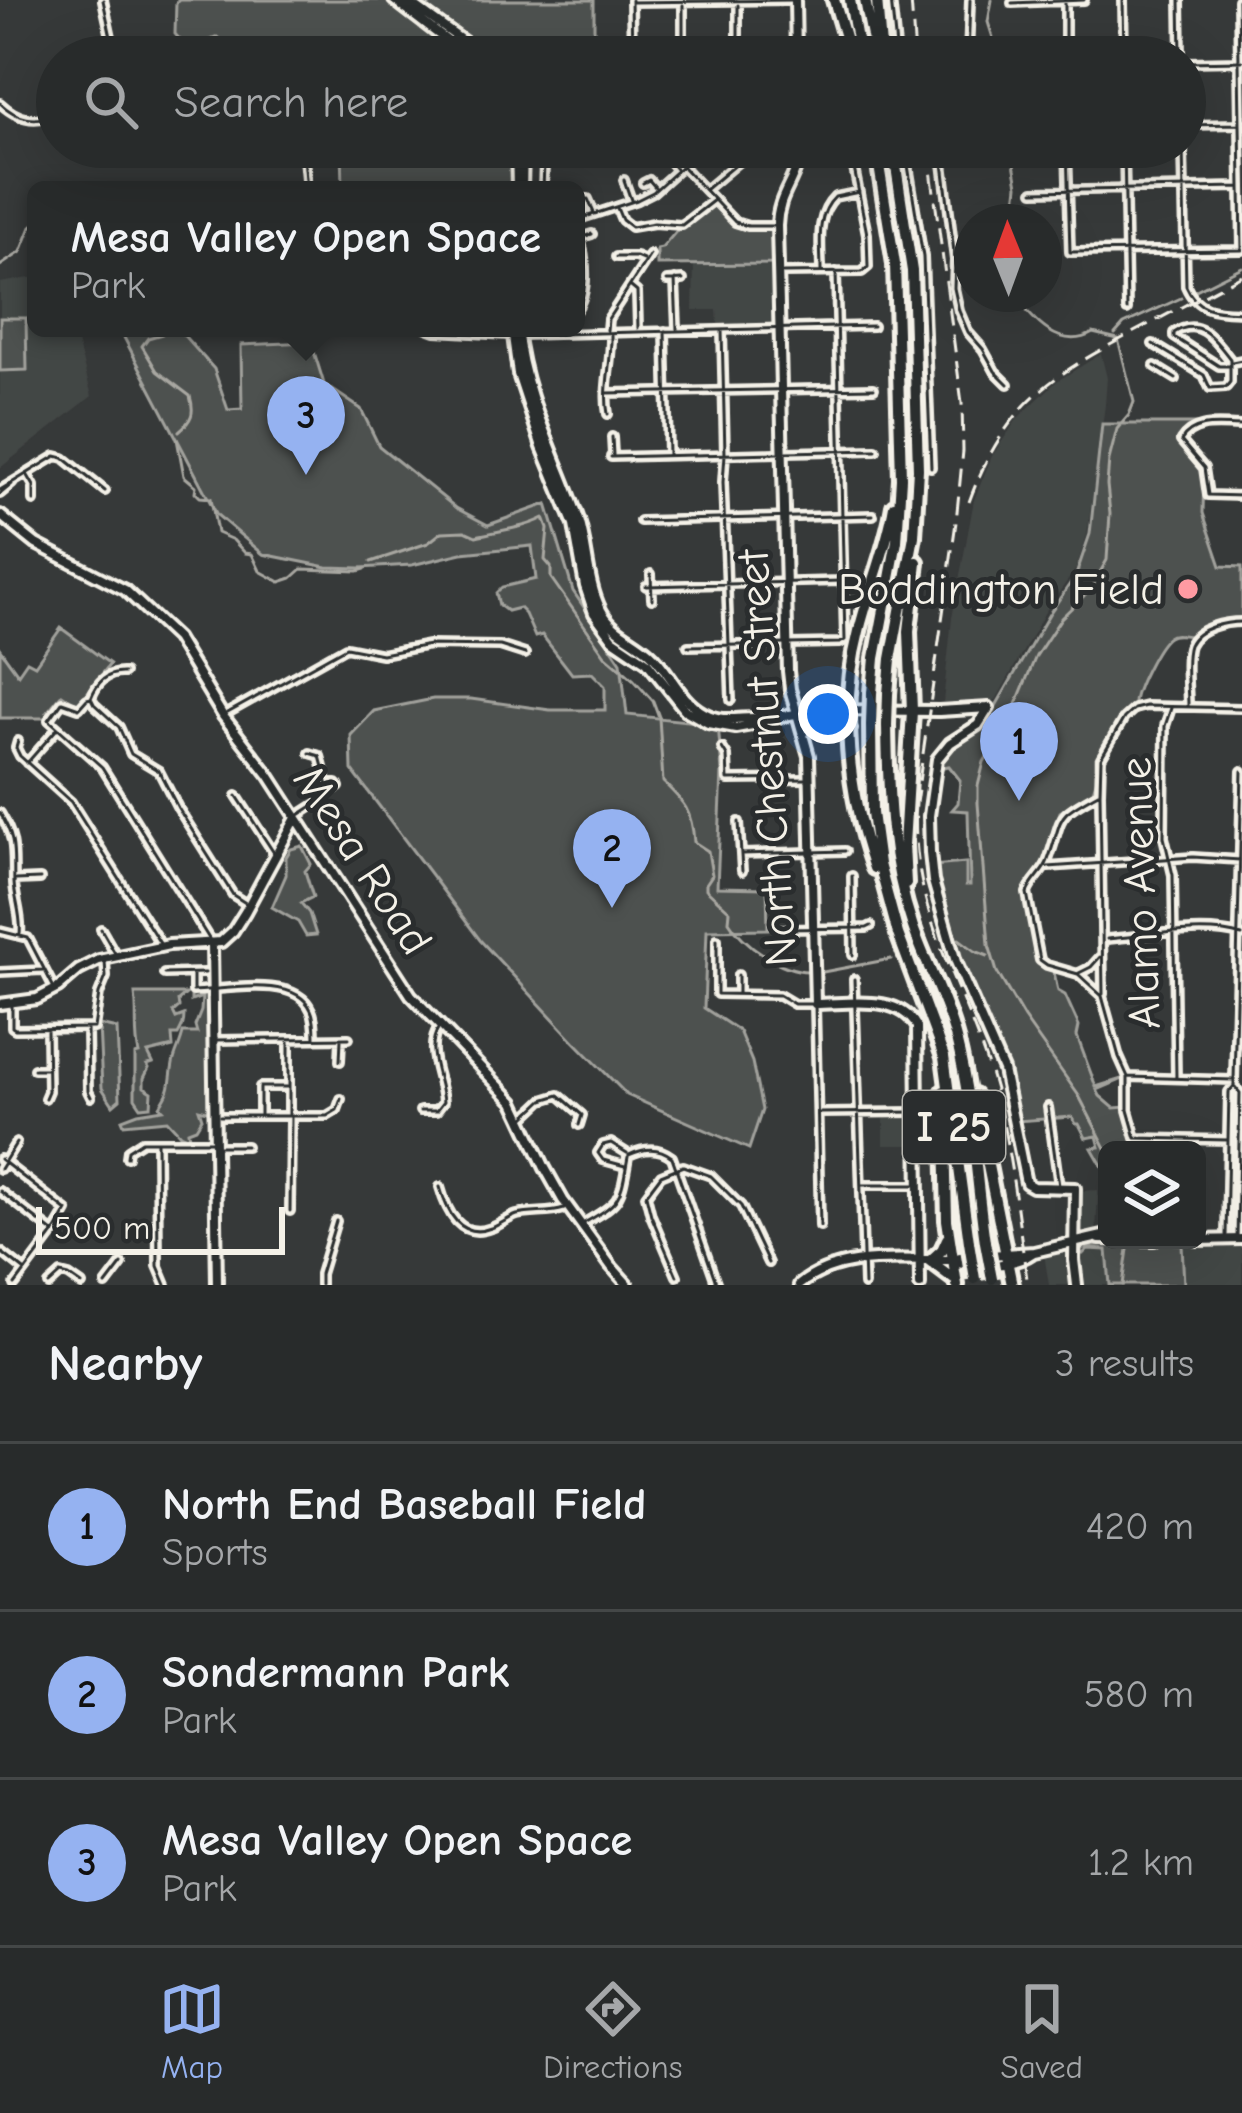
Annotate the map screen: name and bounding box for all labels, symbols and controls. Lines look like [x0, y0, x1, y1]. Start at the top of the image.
search box [36, 36, 1206, 168]
icon: search [78, 69, 144, 135]
text: Search here [174, 76, 408, 128]
popup [27, 181, 585, 337]
north arrow [954, 204, 1062, 312]
text: Mesa Valley Open Space [71, 211, 541, 263]
text: Park [71, 263, 145, 308]
pin: 3 [267, 376, 345, 475]
street label: North Chestnut Street [726, 547, 808, 968]
place label: Boddington Field [838, 563, 1164, 615]
marker: Boddington Field [1175, 576, 1201, 602]
your location [798, 684, 858, 744]
pin: 1 [980, 702, 1058, 801]
street label: Mesa Road [283, 756, 443, 964]
street label: Alamo Avenue [1109, 756, 1171, 1030]
pin: 2 [573, 809, 651, 908]
road number: I 25 [903, 1091, 1005, 1163]
map controls [1098, 1141, 1206, 1249]
button: layers [1098, 1141, 1206, 1249]
scale bar [36, 1201, 285, 1254]
text: 500 m [54, 1209, 150, 1247]
text: Nearby [48, 1334, 202, 1393]
text: 3 results [1055, 1341, 1194, 1386]
text: North End Baseball Field [162, 1478, 647, 1530]
text: 1 [79, 1504, 95, 1549]
text: 420 m [1086, 1504, 1194, 1549]
text: Sports [162, 1530, 268, 1575]
text: Sondermann Park [162, 1646, 509, 1698]
text: 2 [77, 1672, 97, 1717]
text: 580 m [1084, 1672, 1194, 1717]
text: Park [162, 1698, 237, 1743]
text: Mesa Valley Open Space [162, 1814, 632, 1866]
text: 3 [77, 1840, 97, 1885]
text: 1.2 km [1088, 1840, 1194, 1885]
text: Park [162, 1866, 237, 1911]
tab: Map [159, 1976, 225, 2086]
tab: Directions [543, 1976, 683, 2086]
tab: Saved [1001, 1976, 1083, 2086]

